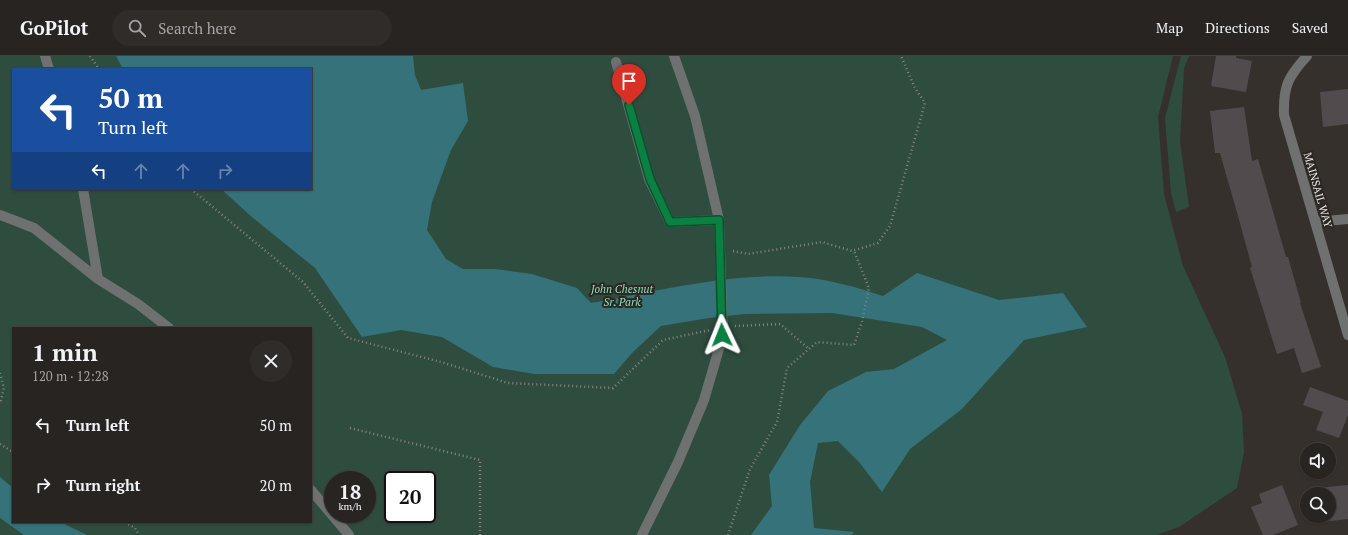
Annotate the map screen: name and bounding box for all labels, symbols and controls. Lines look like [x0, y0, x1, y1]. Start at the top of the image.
search box [112, 10, 392, 46]
text: GoPilot [20, 15, 88, 40]
icon: search [126, 17, 148, 39]
text: Search here [158, 18, 236, 38]
text: Map [1156, 18, 1183, 37]
text: Directions [1205, 18, 1270, 37]
text: Saved [1292, 18, 1328, 37]
pin [612, 64, 646, 105]
icon: arrive [618, 70, 640, 92]
text: 50 m [98, 79, 163, 116]
icon: left [32, 84, 84, 136]
text: Turn left [98, 115, 168, 139]
street label: MAINSAIL WAY [1301, 151, 1336, 230]
icon: left [88, 160, 110, 182]
icon: ahead [130, 160, 152, 182]
icon: ahead [172, 160, 194, 182]
icon: right [214, 160, 236, 182]
park label: John Chesnut Sr. Park [590, 282, 653, 309]
position arrow [701, 314, 743, 356]
text: 1 min [32, 336, 98, 368]
button: close [250, 340, 292, 382]
text: 120 m · 12:28 [32, 367, 109, 385]
icon: left [32, 414, 54, 436]
text: Turn left [66, 415, 130, 435]
text: 50 m [259, 415, 292, 435]
map controls [1300, 443, 1336, 523]
button: sound [1300, 443, 1336, 479]
speed limit sign: 20 [384, 471, 436, 523]
icon: right [32, 474, 54, 496]
text: Turn right [66, 475, 141, 495]
text: 20 m [259, 475, 292, 495]
text: 18 [339, 478, 361, 505]
button: search [1300, 487, 1336, 523]
text: km/h [338, 500, 362, 513]

